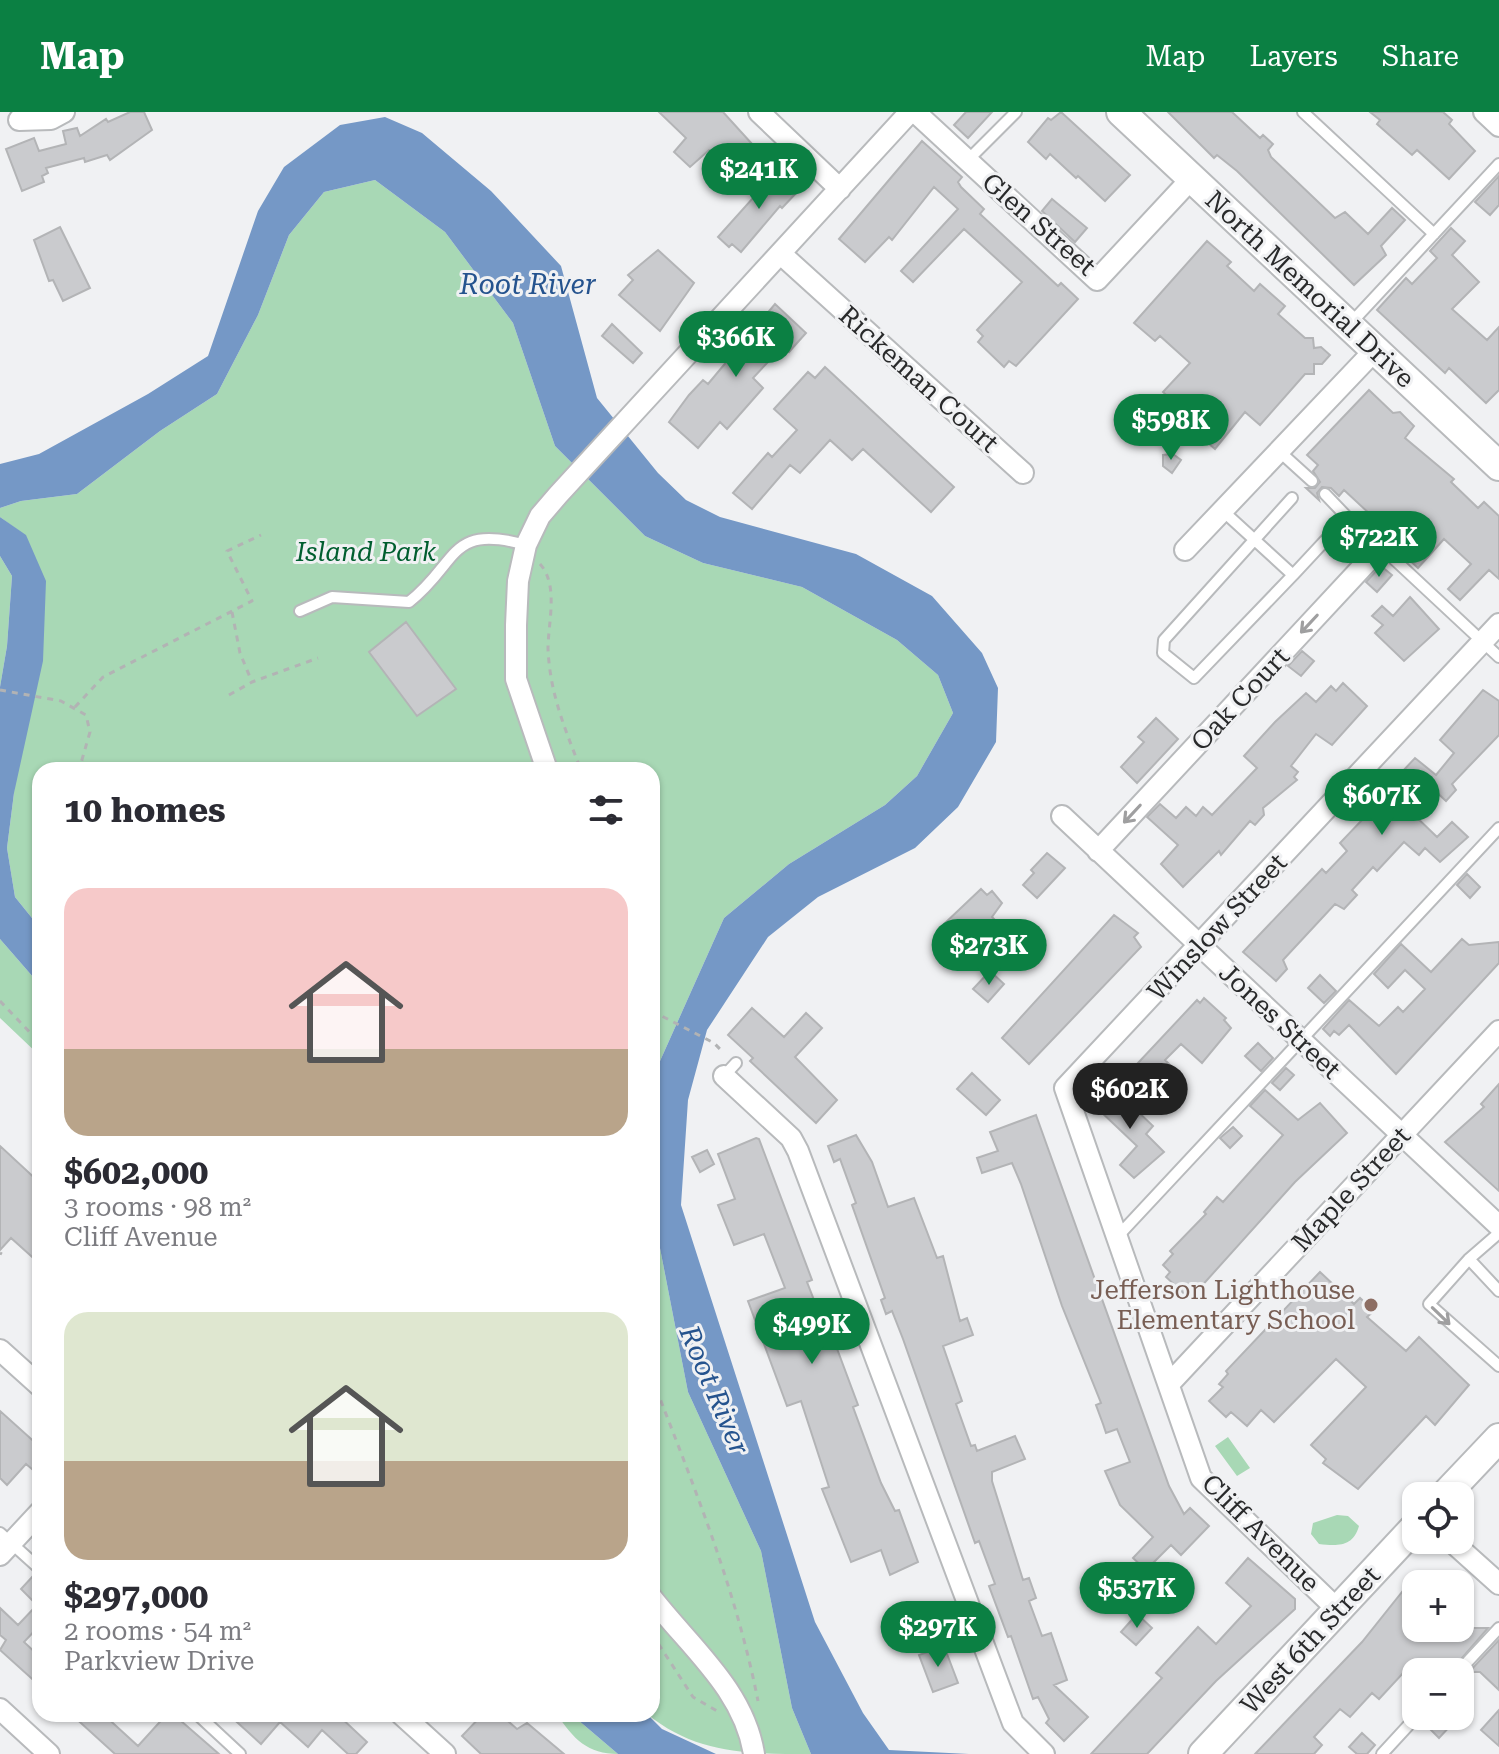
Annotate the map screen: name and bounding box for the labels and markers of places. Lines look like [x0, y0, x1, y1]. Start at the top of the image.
pin: $241K [703, 143, 815, 211]
pin: $366K [680, 311, 792, 379]
pin: $598K [1115, 394, 1227, 462]
pin: $722K [1323, 511, 1435, 579]
pin: $607K [1326, 769, 1438, 837]
pin: $273K [933, 919, 1045, 987]
pin: $602K [1074, 1063, 1186, 1131]
place label: Jefferson Lighthouse Elementary School [1090, 1275, 1355, 1335]
marker: Jefferson Lighthouse Elementary School [1362, 1296, 1380, 1314]
pin: $499K [756, 1298, 868, 1366]
pin: $537K [1081, 1562, 1193, 1630]
pin: $297K [882, 1601, 994, 1669]

